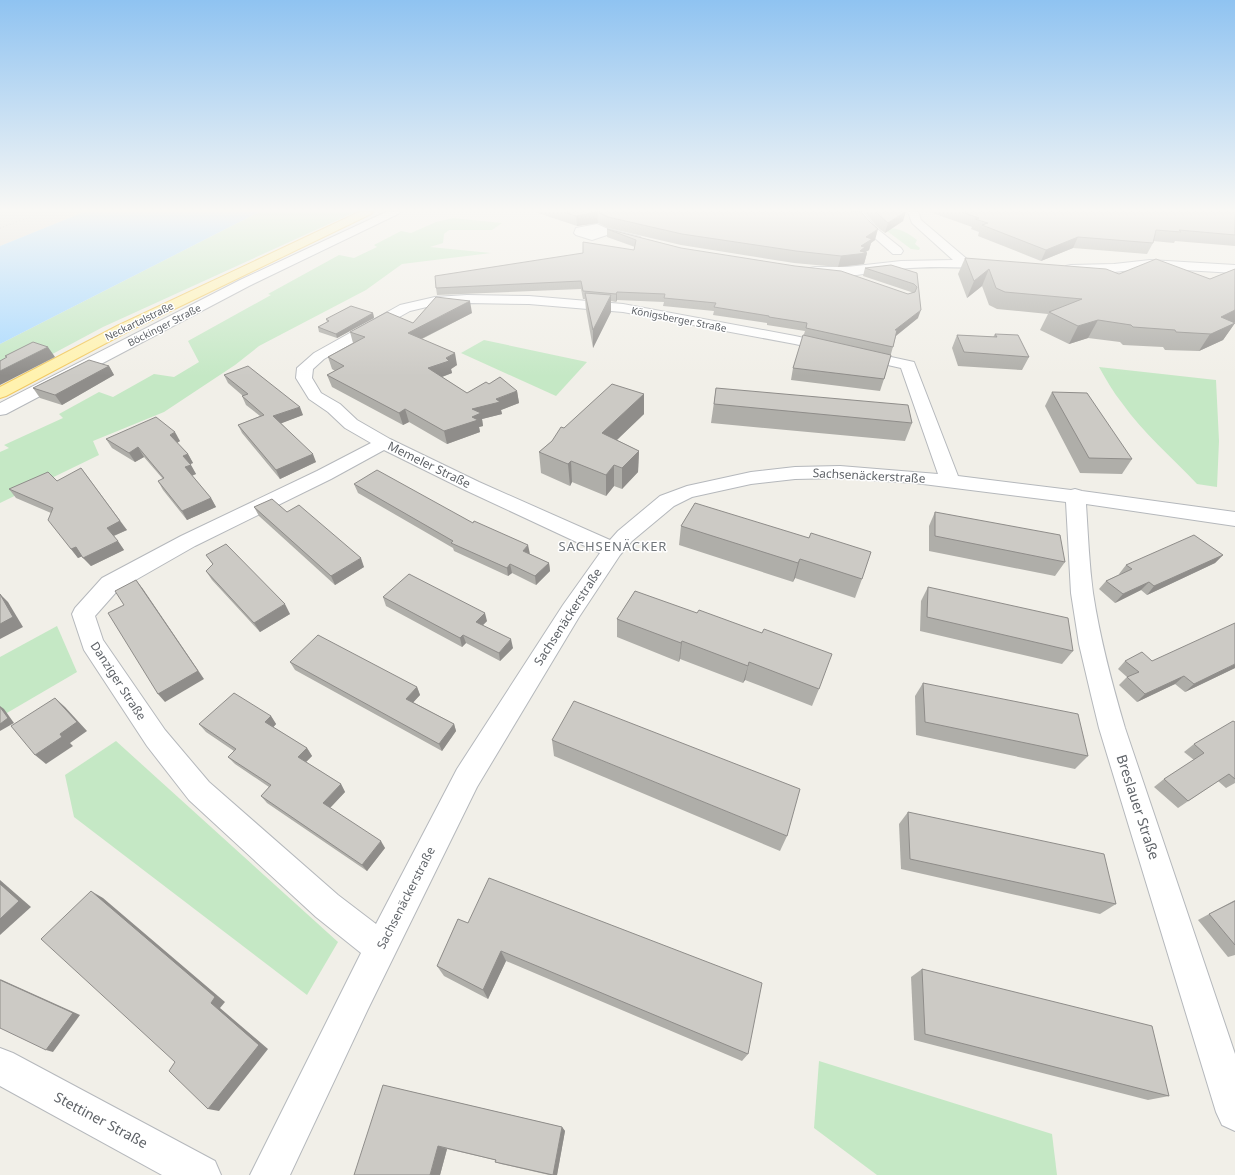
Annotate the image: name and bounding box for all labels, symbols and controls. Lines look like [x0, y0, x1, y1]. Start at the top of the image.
street label: Neckartalstraße [102, 298, 176, 344]
street label: Böckinger Straße [125, 300, 203, 350]
street label: Königsberger Straße [630, 303, 728, 335]
street label: Memeler Straße [385, 437, 474, 492]
street label: Sachsenäckerstraße [812, 464, 926, 487]
district label: SACHSENÄCKER [559, 537, 667, 555]
street label: Sachsenäckerstraße [530, 565, 606, 669]
street label: Danziger Straße [87, 638, 150, 724]
street label: Breslauer Straße [1113, 752, 1164, 862]
street label: Sachsenäckerstraße [372, 843, 439, 952]
street label: Stettiner Straße [51, 1087, 151, 1152]

